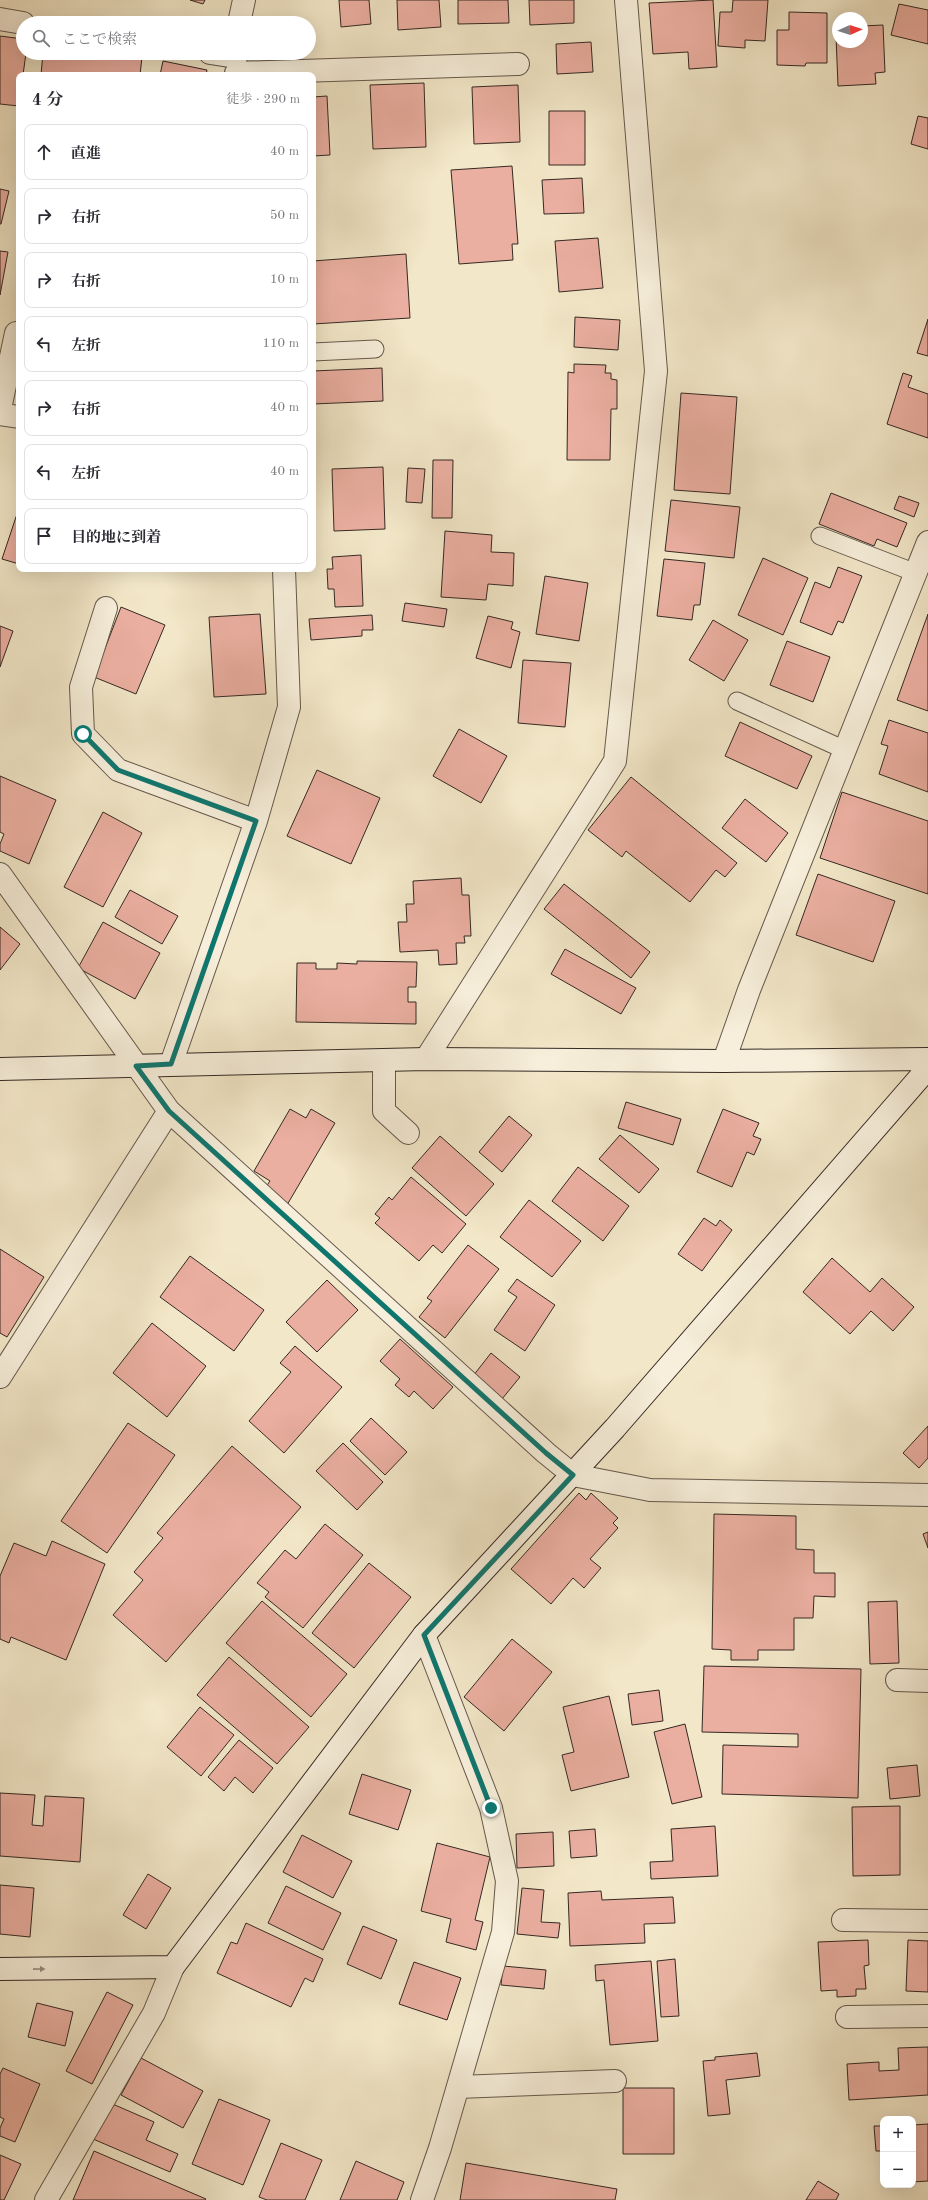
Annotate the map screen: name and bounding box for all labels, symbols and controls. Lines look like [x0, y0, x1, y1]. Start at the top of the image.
north arrow [832, 12, 868, 48]
search box [16, 16, 316, 60]
icon: search [30, 27, 52, 49]
text: ここで検索 [62, 33, 137, 48]
text: 4 分 [32, 92, 64, 109]
text: 徒歩 · 290 m [226, 93, 300, 106]
icon: ahead [33, 141, 55, 163]
text: 40 m [270, 145, 299, 158]
text: 直進 [71, 147, 101, 162]
icon: right [33, 205, 55, 227]
text: 50 m [270, 209, 299, 222]
text: 右折 [71, 211, 101, 226]
icon: right [33, 269, 55, 291]
text: 10 m [270, 273, 299, 286]
text: 右折 [71, 275, 101, 290]
icon: left [33, 333, 55, 355]
text: 110 m [262, 337, 299, 350]
text: 左折 [71, 339, 101, 354]
icon: right [33, 397, 55, 419]
text: 40 m [270, 401, 299, 414]
text: 右折 [71, 403, 101, 418]
icon: left [33, 461, 55, 483]
text: 40 m [270, 465, 299, 478]
text: 左折 [71, 467, 101, 482]
icon: arrive [33, 525, 55, 547]
text: 目的地に到着 [71, 531, 161, 546]
route start [74, 725, 92, 743]
route end [482, 1799, 500, 1817]
one-way arrow [33, 1965, 45, 1972]
map controls [880, 2116, 916, 2188]
button: + [880, 2116, 916, 2152]
button: − [880, 2152, 916, 2188]

